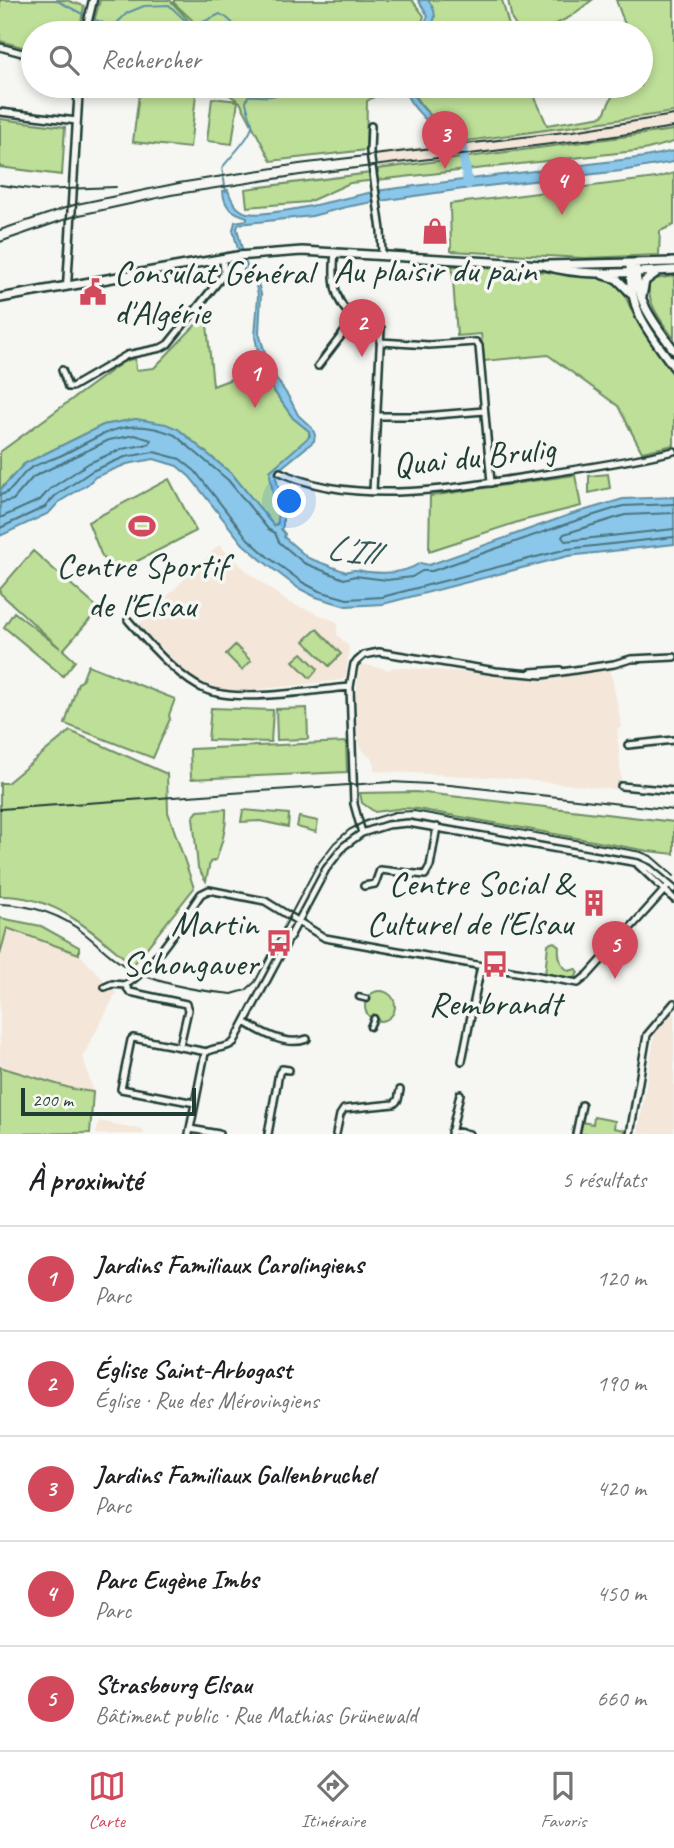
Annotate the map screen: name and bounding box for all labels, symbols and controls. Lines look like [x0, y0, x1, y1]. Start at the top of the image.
search box [21, 21, 653, 98]
icon: search [45, 41, 83, 79]
text: Rechercher [101, 43, 201, 76]
pin: 3 [422, 111, 468, 169]
pin: 4 [539, 157, 585, 215]
shop icon: Au plaisir du pain [420, 216, 450, 246]
place label: Au plaisir du pain [334, 248, 538, 293]
place label: Consulat Général d'Algérie [114, 250, 319, 335]
public building icon: Consulat Général d'Algérie [78, 277, 108, 307]
pin: 2 [339, 299, 385, 357]
pin: 1 [232, 350, 278, 408]
street label: Quai du Brulig [391, 425, 559, 487]
your location [272, 484, 306, 518]
sports icon: Centre Sportif de l'Elsau [127, 511, 157, 541]
water label: L'Ill [323, 523, 390, 578]
place label: Centre Sportif de l'Elsau [56, 543, 235, 628]
place label: Centre Social & Culturel de l'Elsau [366, 861, 577, 946]
building icon: Centre Social & Culturel de l'Elsau [579, 888, 609, 918]
place label: Martin Schongauer [122, 901, 260, 986]
pin: 5 [592, 921, 638, 979]
bus stop icon: Martin Schongauer [264, 928, 294, 958]
bus stop icon: Rembrandt [480, 949, 510, 979]
place label: Rembrandt [429, 981, 566, 1026]
scale bar [21, 1085, 196, 1117]
text: 200 m [32, 1088, 73, 1112]
text: À proximité [28, 1161, 142, 1199]
text: 5 résultats [562, 1165, 646, 1194]
text: Jardins Familiaux Carolingiens [95, 1248, 363, 1281]
text: 1 [46, 1264, 56, 1293]
text: 120 m [597, 1264, 646, 1293]
text: Parc [95, 1281, 131, 1310]
text: Église Saint-Arbogast [95, 1353, 292, 1386]
text: 2 [46, 1369, 56, 1398]
text: 190 m [597, 1369, 646, 1398]
text: Église · Rue des Mérovingiens [95, 1386, 319, 1415]
text: Jardins Familiaux Gallenbruchel [95, 1458, 374, 1491]
text: 3 [46, 1474, 56, 1503]
text: 420 m [597, 1474, 646, 1503]
text: Parc [95, 1491, 131, 1520]
text: Parc Eugène Imbs [95, 1563, 258, 1596]
text: 4 [46, 1579, 56, 1608]
text: 450 m [597, 1579, 646, 1608]
text: Parc [95, 1596, 131, 1625]
text: Strasbourg Elsau [95, 1668, 252, 1701]
text: 5 [46, 1684, 56, 1713]
text: 660 m [597, 1684, 646, 1713]
text: Bâtiment public · Rue Mathias Grünewald [95, 1701, 417, 1730]
tab: Carte [88, 1767, 126, 1833]
tab: Itinéraire [301, 1767, 365, 1833]
tab: Favoris [540, 1767, 586, 1833]

